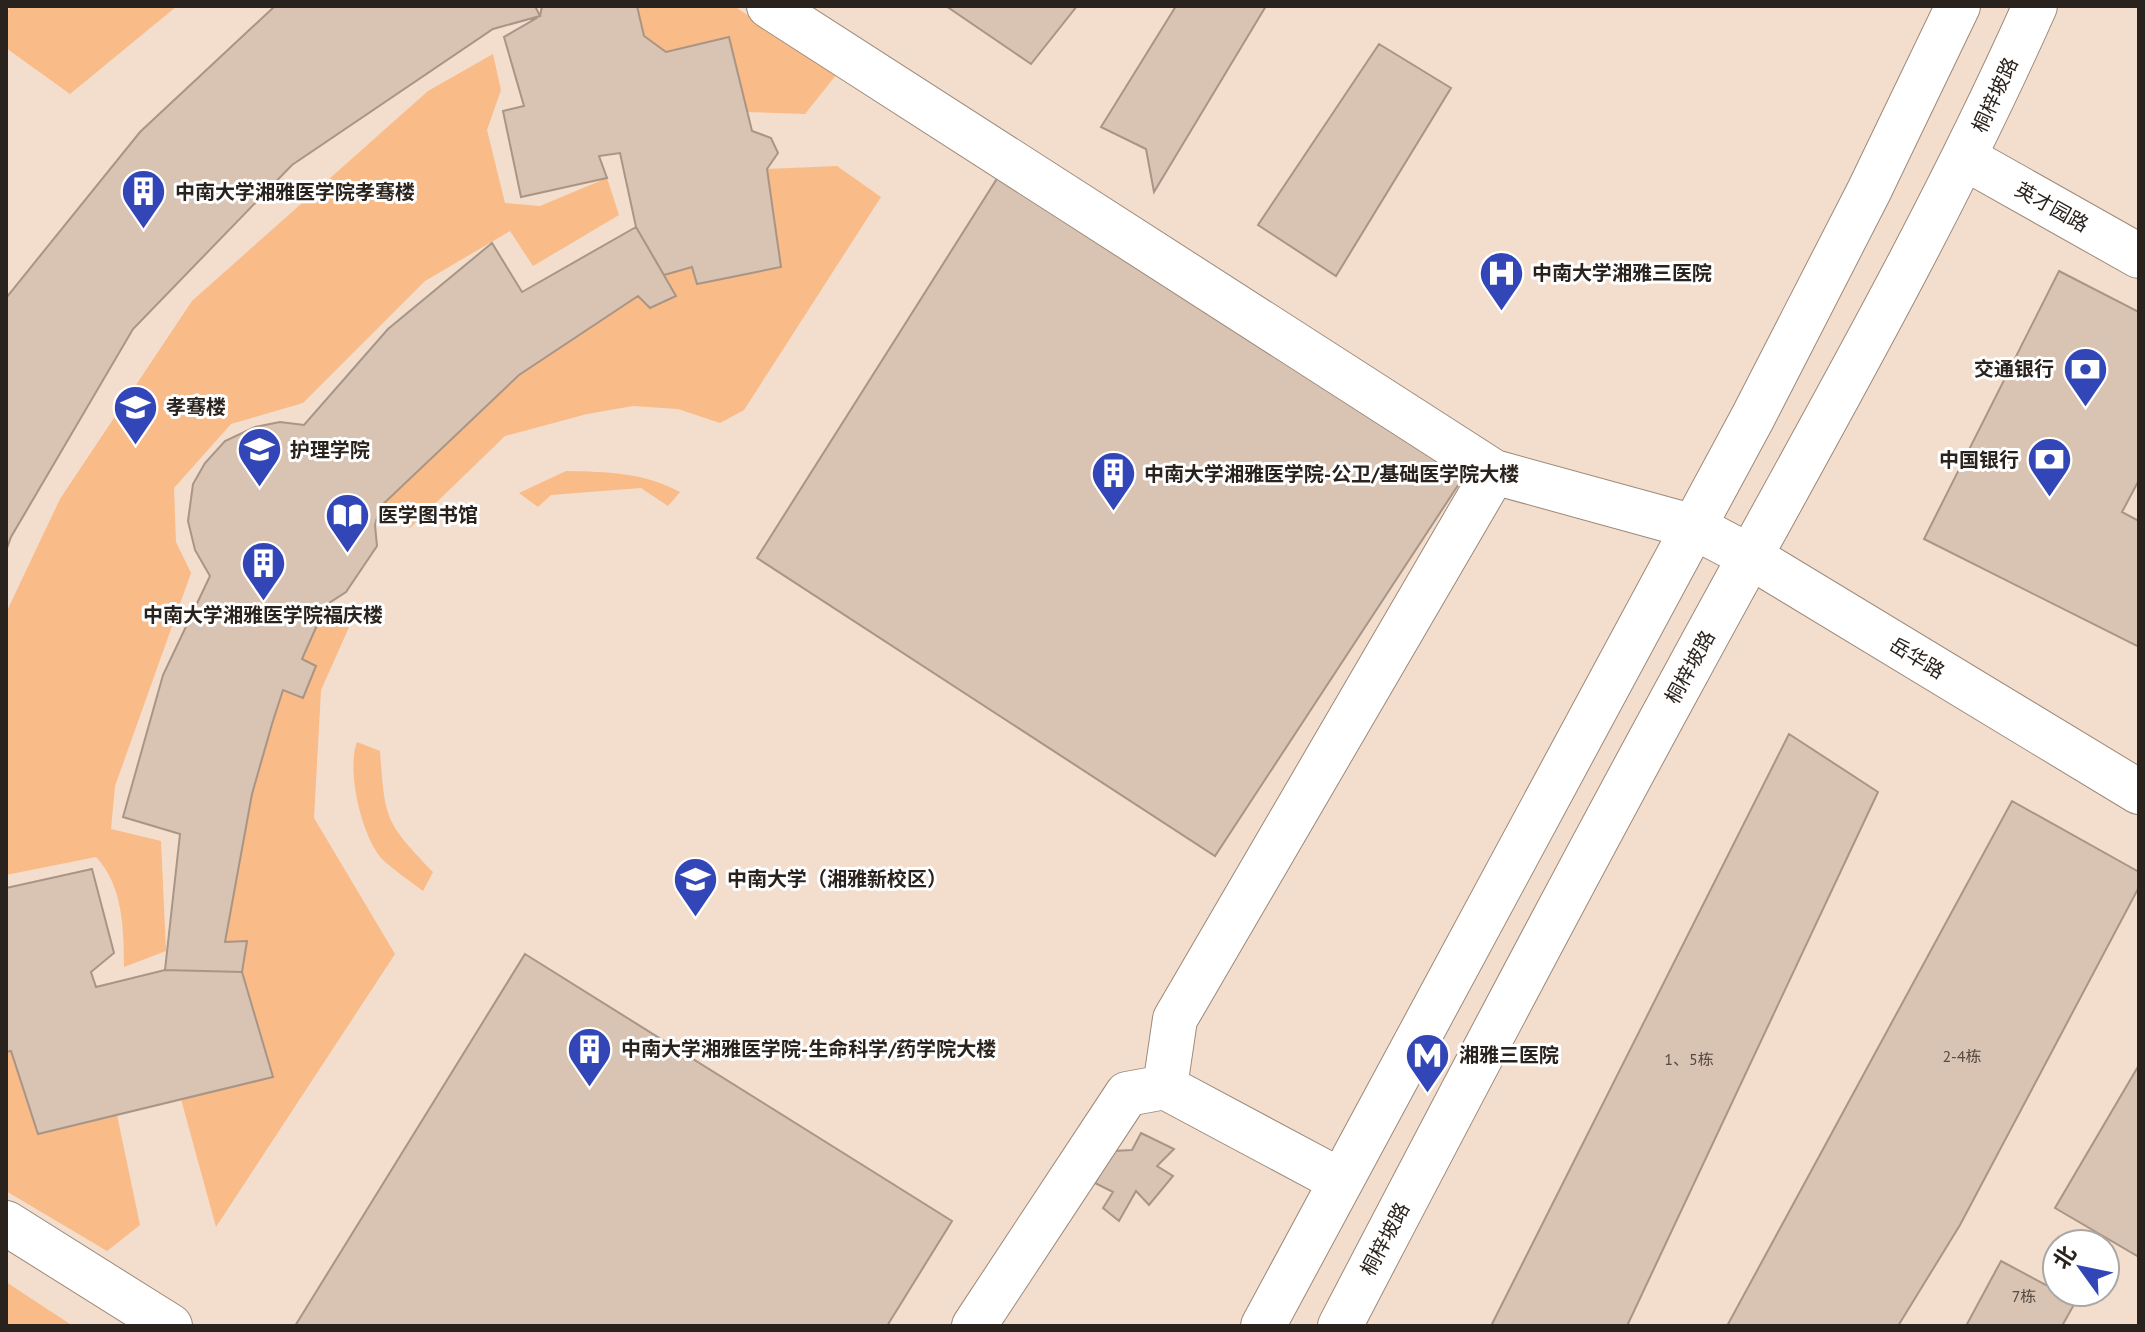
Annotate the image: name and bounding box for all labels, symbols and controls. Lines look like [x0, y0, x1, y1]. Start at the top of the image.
street label: 桐梓坡路 [1966, 53, 2024, 137]
building icon: 中南大学湘雅医学院孝骞楼 [120, 168, 168, 231]
street label: 英才园路 [2011, 176, 2093, 238]
place label: 中南大学湘雅医学院孝骞楼 [175, 179, 415, 205]
hospital icon: 中南大学湘雅三医院 [1477, 249, 1525, 312]
place label: 中南大学湘雅三医院 [1532, 260, 1712, 286]
bank icon: 交通银行 [2061, 345, 2109, 408]
place label: 交通银行 [1974, 356, 2054, 382]
school or university icon: 孝骞楼 [111, 383, 159, 446]
place label: 孝骞楼 [166, 394, 226, 420]
school or university icon: 护理学院 [235, 426, 283, 489]
bank icon: 中国银行 [2026, 436, 2074, 499]
place label: 护理学院 [290, 437, 370, 463]
place label: 中国银行 [1939, 447, 2019, 473]
building icon: 中南大学湘雅医学院-公卫/基础医学院大楼 [1089, 450, 1137, 513]
place label: 中南大学湘雅医学院-公卫/基础医学院大楼 [1144, 461, 1519, 487]
library icon: 医学图书馆 [323, 491, 371, 554]
place label: 医学图书馆 [378, 502, 478, 528]
building icon: 中南大学湘雅医学院福庆楼 [239, 539, 287, 602]
place label: 中南大学湘雅医学院福庆楼 [143, 602, 383, 628]
street label: 桐梓坡路 [1659, 626, 1721, 708]
street label: 岳华路 [1885, 631, 1949, 685]
school or university icon: 中南大学（湘雅新校区） [672, 855, 720, 918]
place label: 中南大学（湘雅新校区） [727, 866, 947, 892]
building icon: 中南大学湘雅医学院-生命科学/药学院大楼 [566, 1025, 614, 1088]
metro station icon: 湘雅三医院 [1404, 1031, 1452, 1094]
place label: 中南大学湘雅医学院-生命科学/药学院大楼 [621, 1036, 996, 1062]
place label: 湘雅三医院 [1459, 1042, 1559, 1068]
house number: 2-4栋 [1942, 1046, 1982, 1066]
house number: 1、5栋 [1664, 1049, 1714, 1069]
street label: 桐梓坡路 [1355, 1198, 1415, 1280]
north arrow [2041, 1228, 2121, 1308]
text: 北 [2046, 1240, 2082, 1274]
house number: 7栋 [2012, 1286, 2036, 1306]

